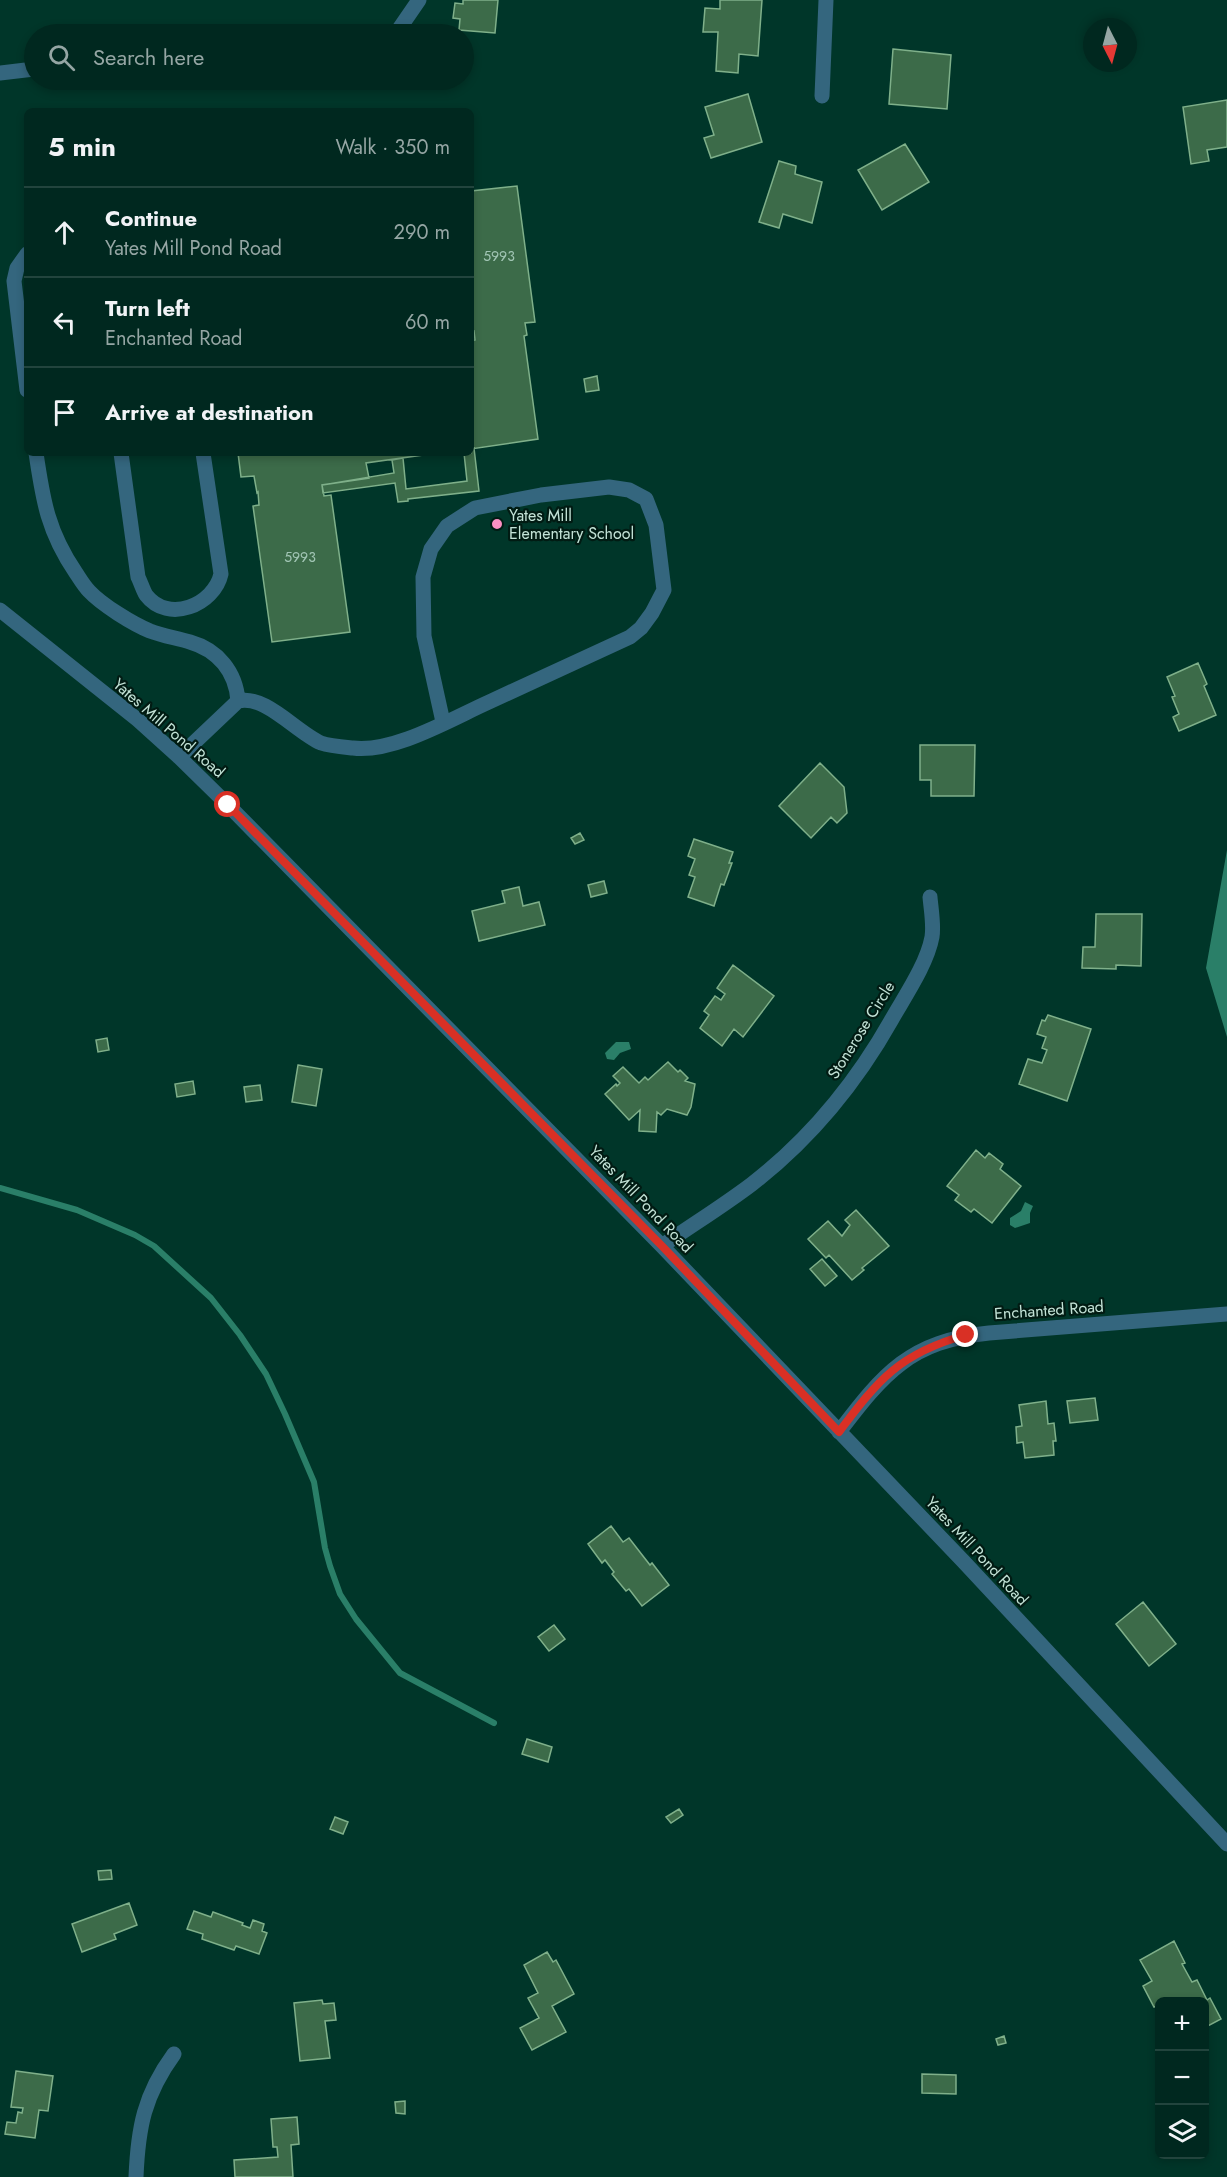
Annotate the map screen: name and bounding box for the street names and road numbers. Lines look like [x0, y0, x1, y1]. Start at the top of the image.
street label: Yates Mill Pond Road [108, 673, 230, 783]
street label: Stonerose Circle [822, 977, 900, 1083]
street label: Yates Mill Pond Road [584, 1140, 698, 1258]
street label: Enchanted Road [993, 1295, 1105, 1325]
street label: Yates Mill Pond Road [920, 1491, 1034, 1611]

